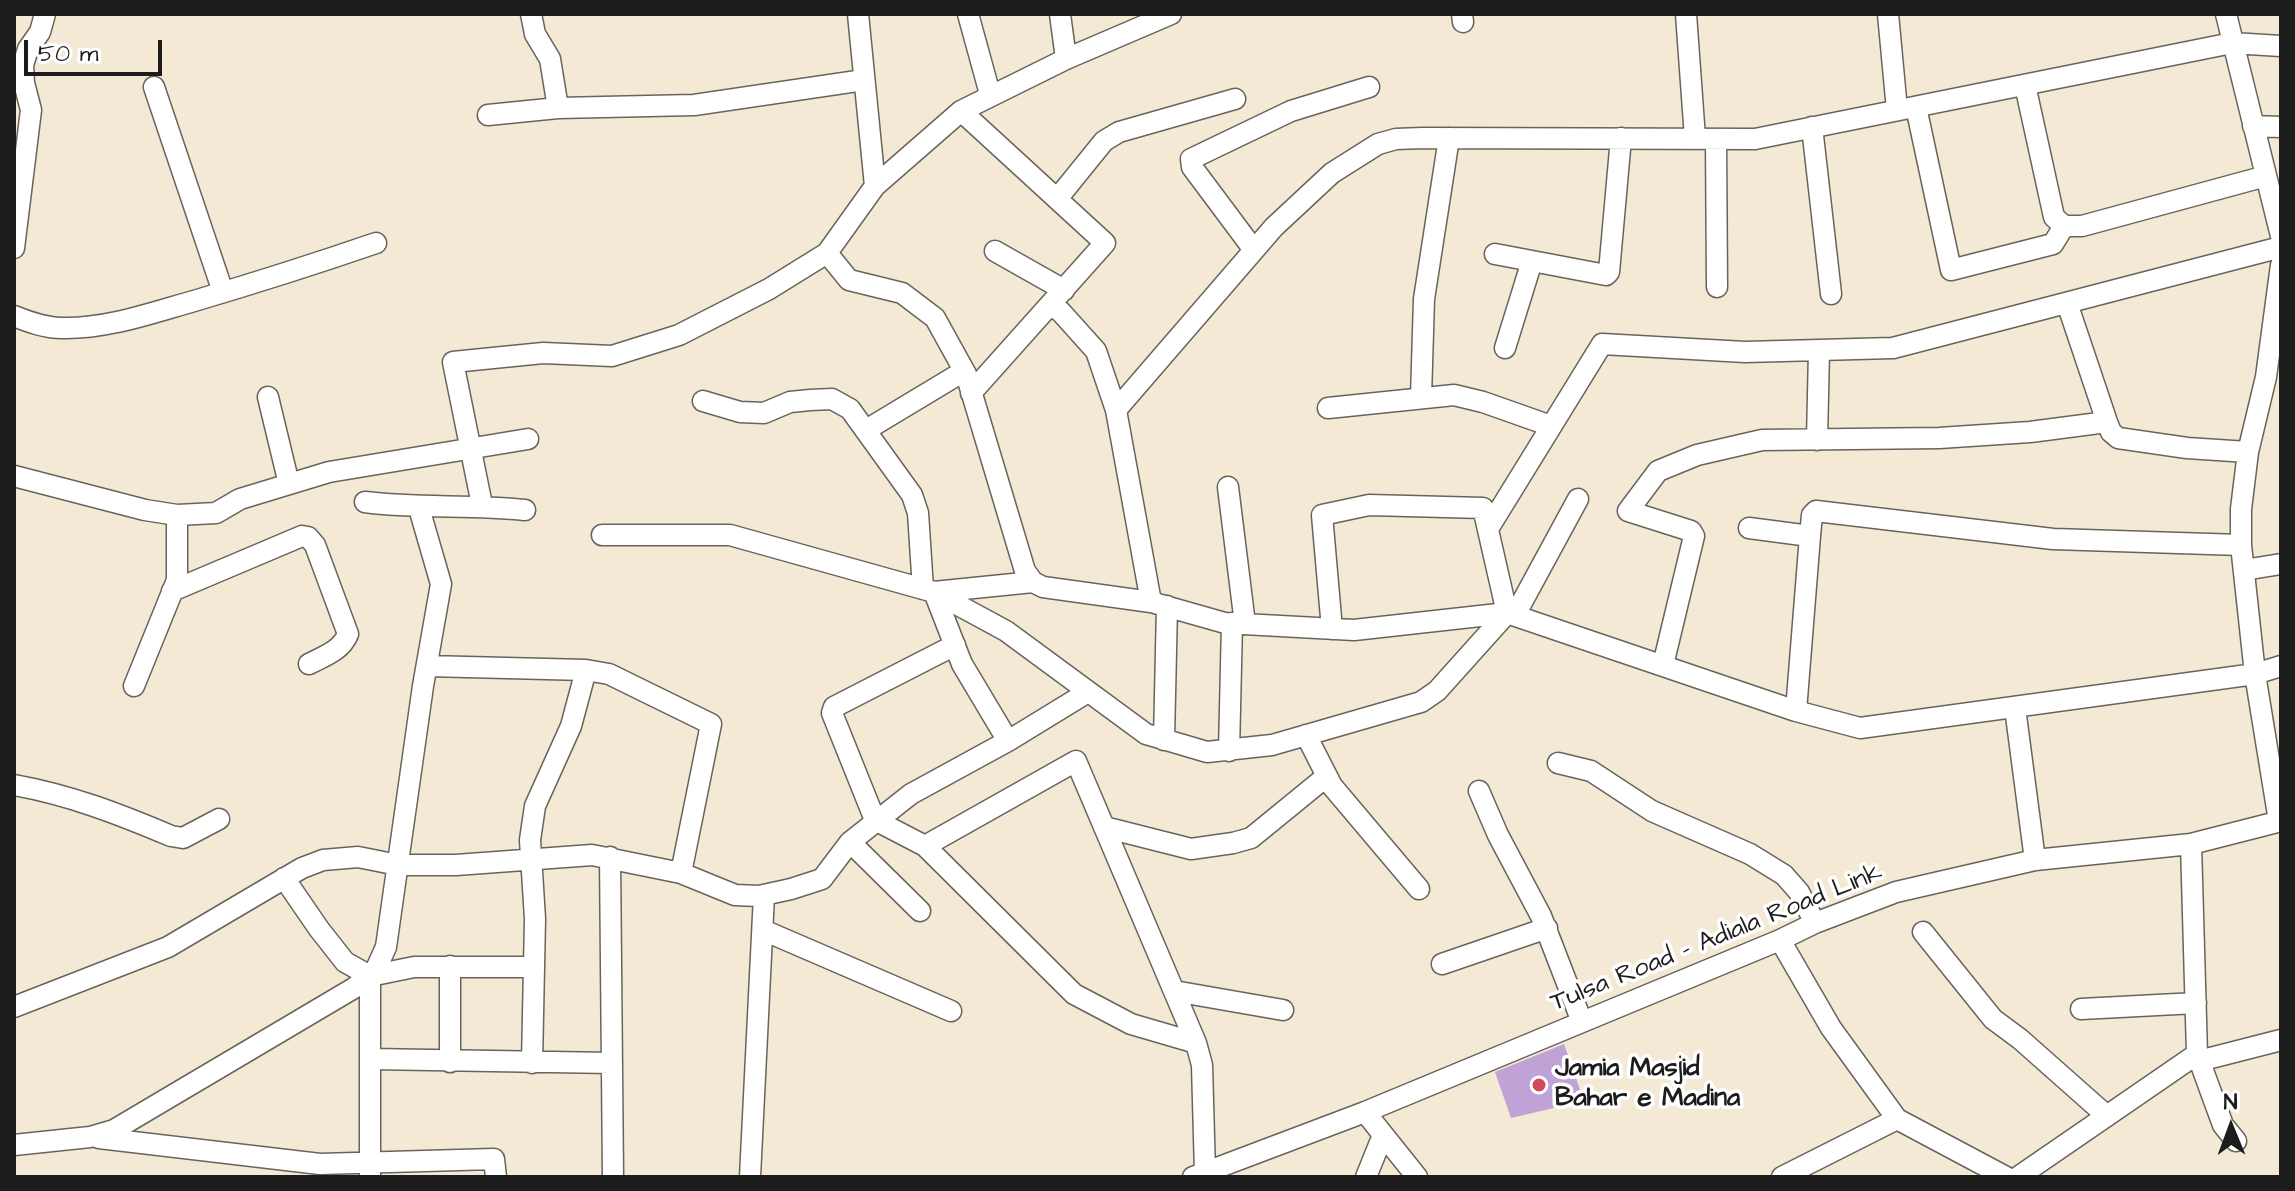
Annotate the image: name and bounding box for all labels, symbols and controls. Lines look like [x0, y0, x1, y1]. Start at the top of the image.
scale bar [28, 24, 166, 74]
text: 50 m [38, 37, 98, 71]
street label: Tulsa Road - Adiala Road Link [1547, 858, 1887, 1020]
place label: Jamia Masjid Bahar e Madina [1555, 1054, 1740, 1116]
marker: Jamia Masjid Bahar e Madina [1530, 1076, 1548, 1094]
north arrow [2191, 1087, 2271, 1167]
text: N [2223, 1087, 2238, 1118]

